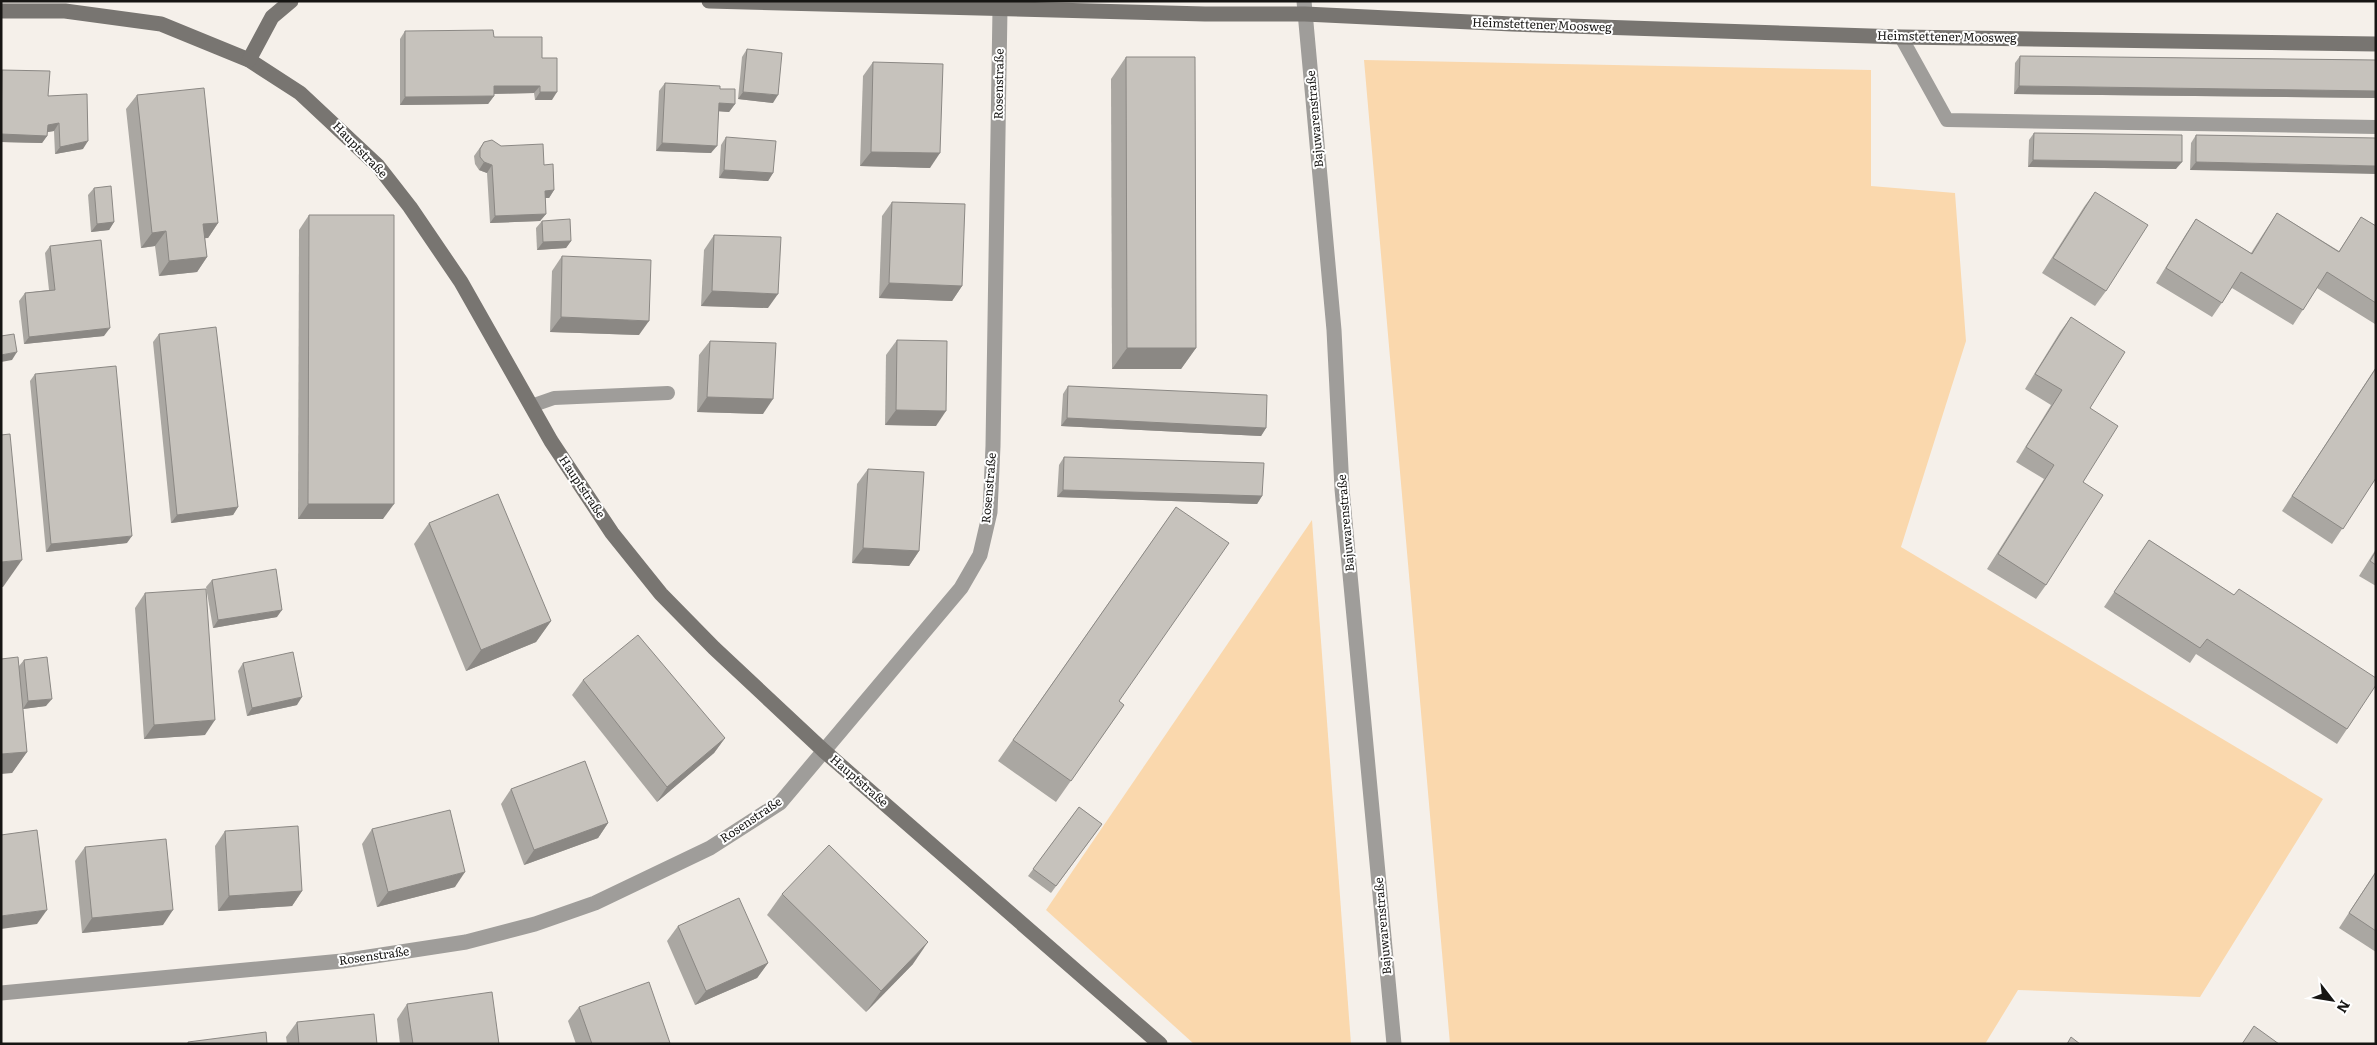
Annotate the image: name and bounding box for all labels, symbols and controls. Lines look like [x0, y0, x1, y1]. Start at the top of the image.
street label: Heimstettener Moosweg [1472, 13, 1613, 35]
street label: Heimstettener Moosweg [1877, 26, 2017, 46]
street label: Rosenstraße [988, 48, 1008, 120]
street label: Bajuwarenstraße [1301, 70, 1327, 168]
street label: Hauptstraße [329, 117, 392, 181]
street label: Hauptstraße [555, 452, 610, 521]
street label: Rosenstraße [976, 452, 1000, 524]
street label: Bajuwarenstraße [1332, 474, 1358, 572]
street label: Hauptstraße [827, 750, 893, 811]
street label: Rosenstraße [716, 792, 785, 846]
street label: Bajuwarenstraße [1369, 877, 1395, 975]
street label: Rosenstraße [337, 941, 410, 969]
north arrow [2307, 975, 2357, 1025]
text: N [2332, 997, 2356, 1018]

